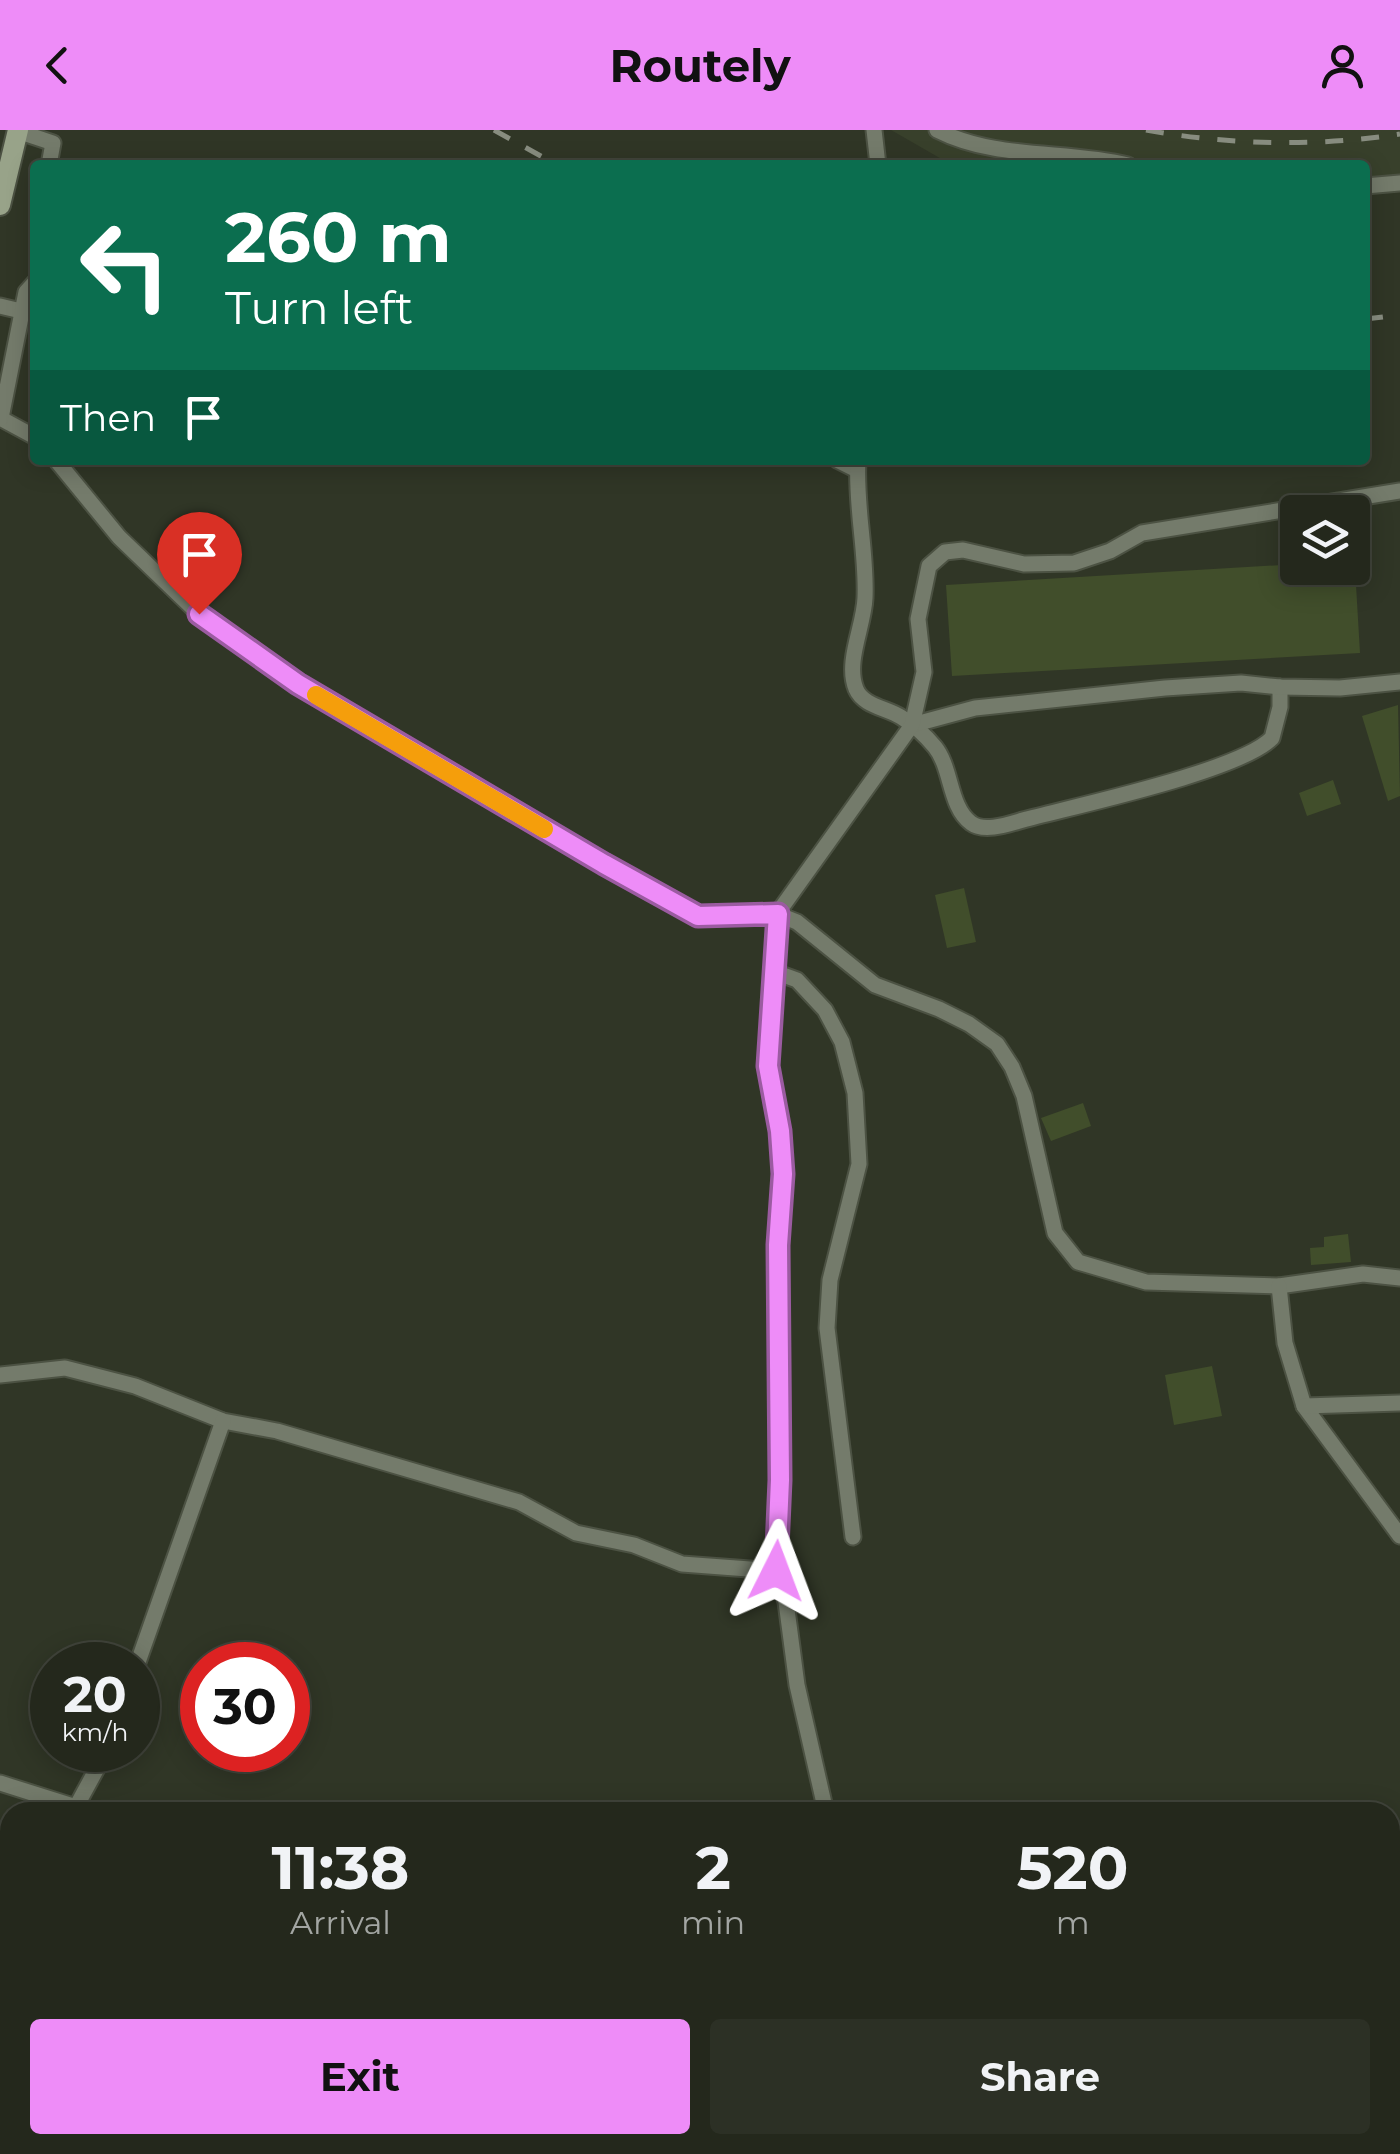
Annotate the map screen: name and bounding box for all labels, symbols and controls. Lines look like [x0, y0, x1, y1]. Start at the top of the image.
icon: back [30, 38, 85, 93]
text: Routely [609, 38, 791, 93]
icon: person [1315, 38, 1370, 93]
text: 260 m [225, 194, 452, 280]
icon: left [60, 200, 190, 330]
text: Turn left [225, 280, 413, 335]
icon: arrive [176, 390, 231, 445]
text: Then [60, 394, 156, 441]
map controls [1280, 495, 1370, 585]
button: layers [1280, 495, 1370, 585]
pin [157, 512, 242, 615]
icon: arrive [172, 527, 227, 582]
position arrow [724, 1519, 828, 1623]
speed limit sign: 30 [180, 1642, 310, 1772]
text: 20 [63, 1664, 127, 1725]
text: km/h [62, 1717, 128, 1747]
text: 11:38 [272, 1831, 409, 1904]
text: 2 [695, 1831, 731, 1904]
text: 520 [1017, 1831, 1128, 1904]
text: Arrival [290, 1903, 391, 1942]
text: min [681, 1903, 745, 1942]
text: m [1056, 1903, 1090, 1942]
button: Exit [30, 2019, 690, 2134]
button: Share [710, 2019, 1370, 2134]

